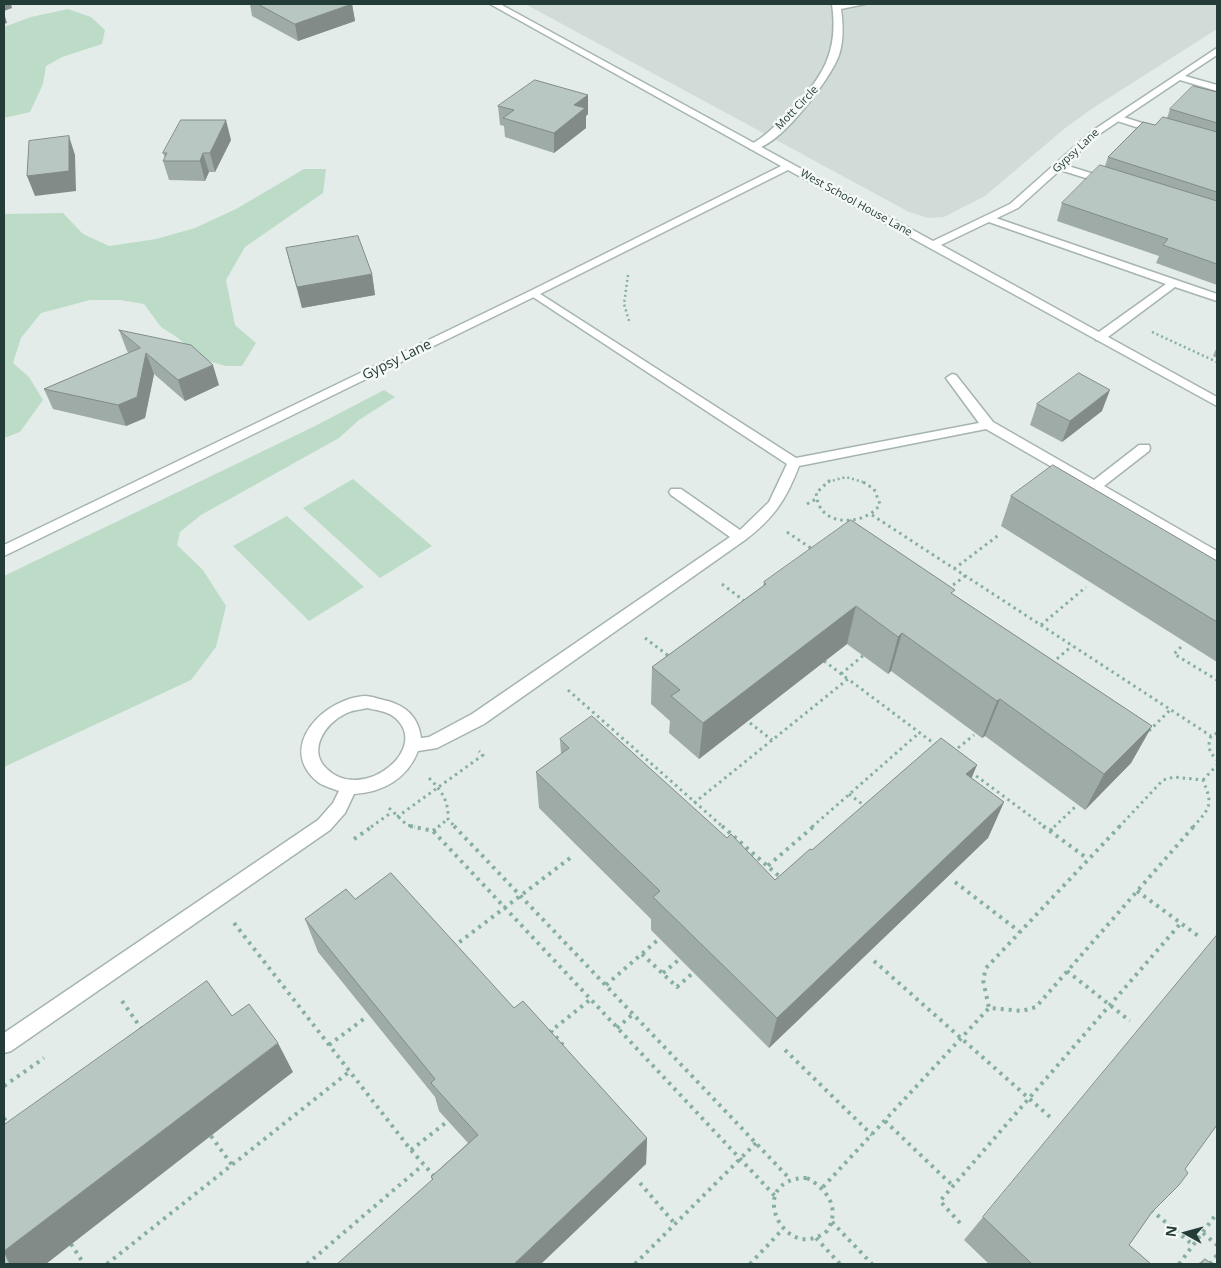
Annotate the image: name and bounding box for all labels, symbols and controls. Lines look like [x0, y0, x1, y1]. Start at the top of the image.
street label: Mott Circle [773, 83, 821, 133]
street label: Gypsy Lane [1050, 126, 1102, 176]
street label: West School House Lane [798, 167, 914, 239]
street label: Gypsy Lane [360, 336, 434, 384]
north arrow [1161, 1208, 1211, 1258]
text: N [1160, 1224, 1181, 1238]

